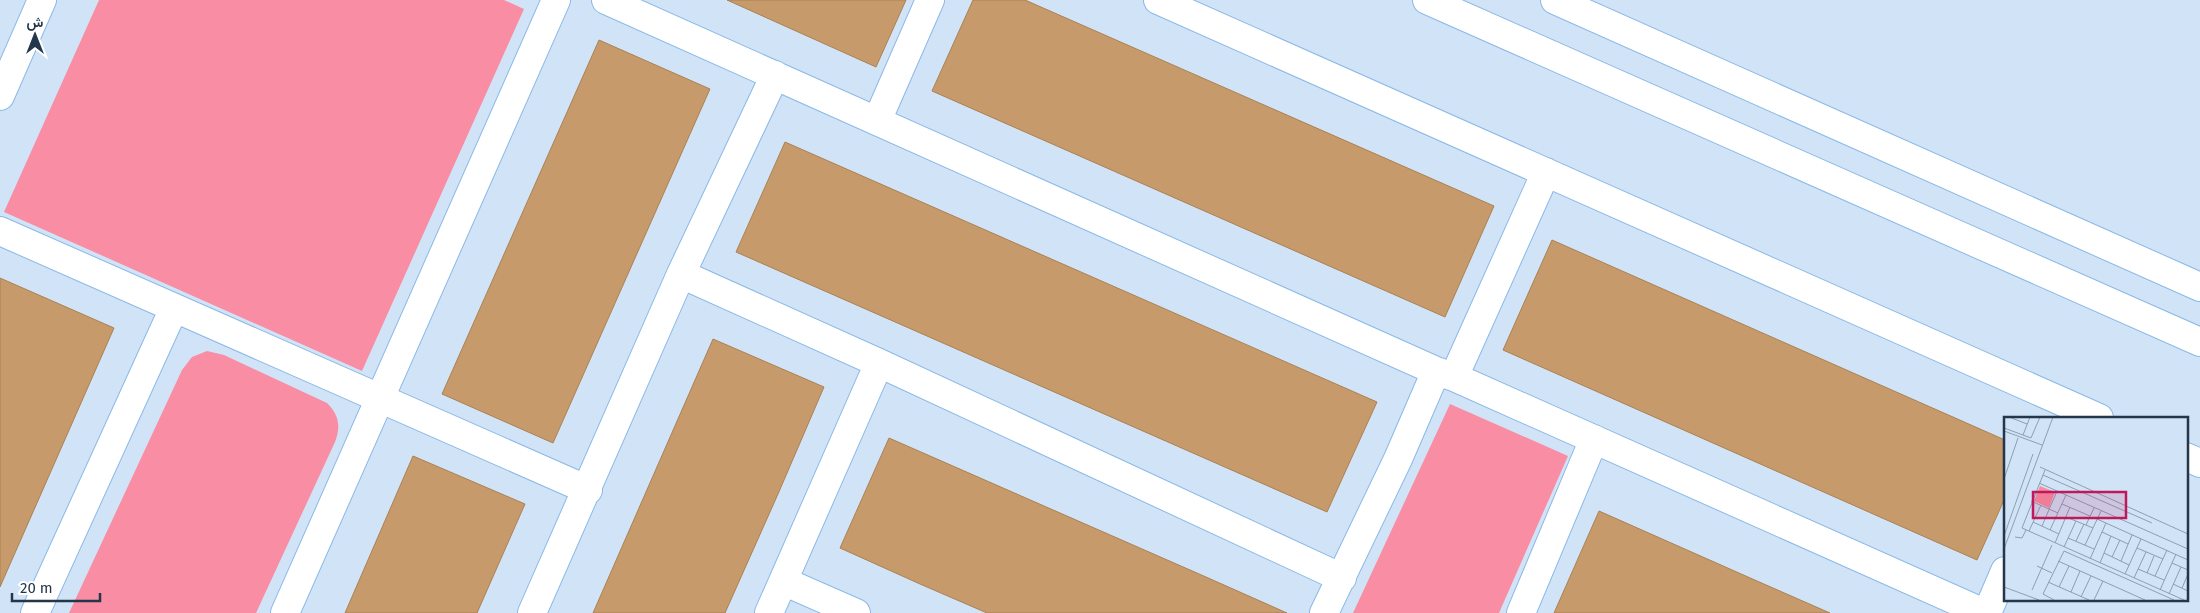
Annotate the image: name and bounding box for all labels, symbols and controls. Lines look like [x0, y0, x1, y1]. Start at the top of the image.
north arrow [10, 10, 60, 60]
text: ش [27, 14, 44, 31]
inset map [2004, 417, 2188, 600]
scale bar [12, 570, 100, 602]
text: 20 m [20, 579, 53, 597]

